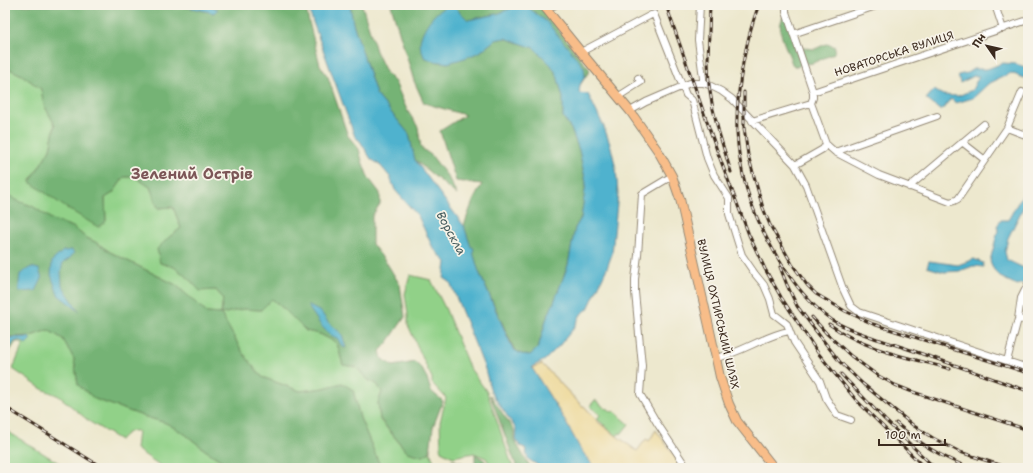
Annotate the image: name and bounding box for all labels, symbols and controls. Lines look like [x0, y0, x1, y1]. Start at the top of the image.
north arrow [967, 26, 1007, 66]
street label: НОВАТОРСЬКА ВУЛИЦЯ [832, 28, 956, 80]
text: Пн [969, 30, 989, 51]
district label: Зелений Острів [131, 164, 253, 184]
water label: Ворскла [432, 208, 470, 258]
street label: ВУЛИЦЯ ОХТИРСЬКИЙ ШЛЯХ [693, 237, 744, 391]
scale bar [879, 421, 945, 447]
text: 100 m [885, 427, 921, 443]

